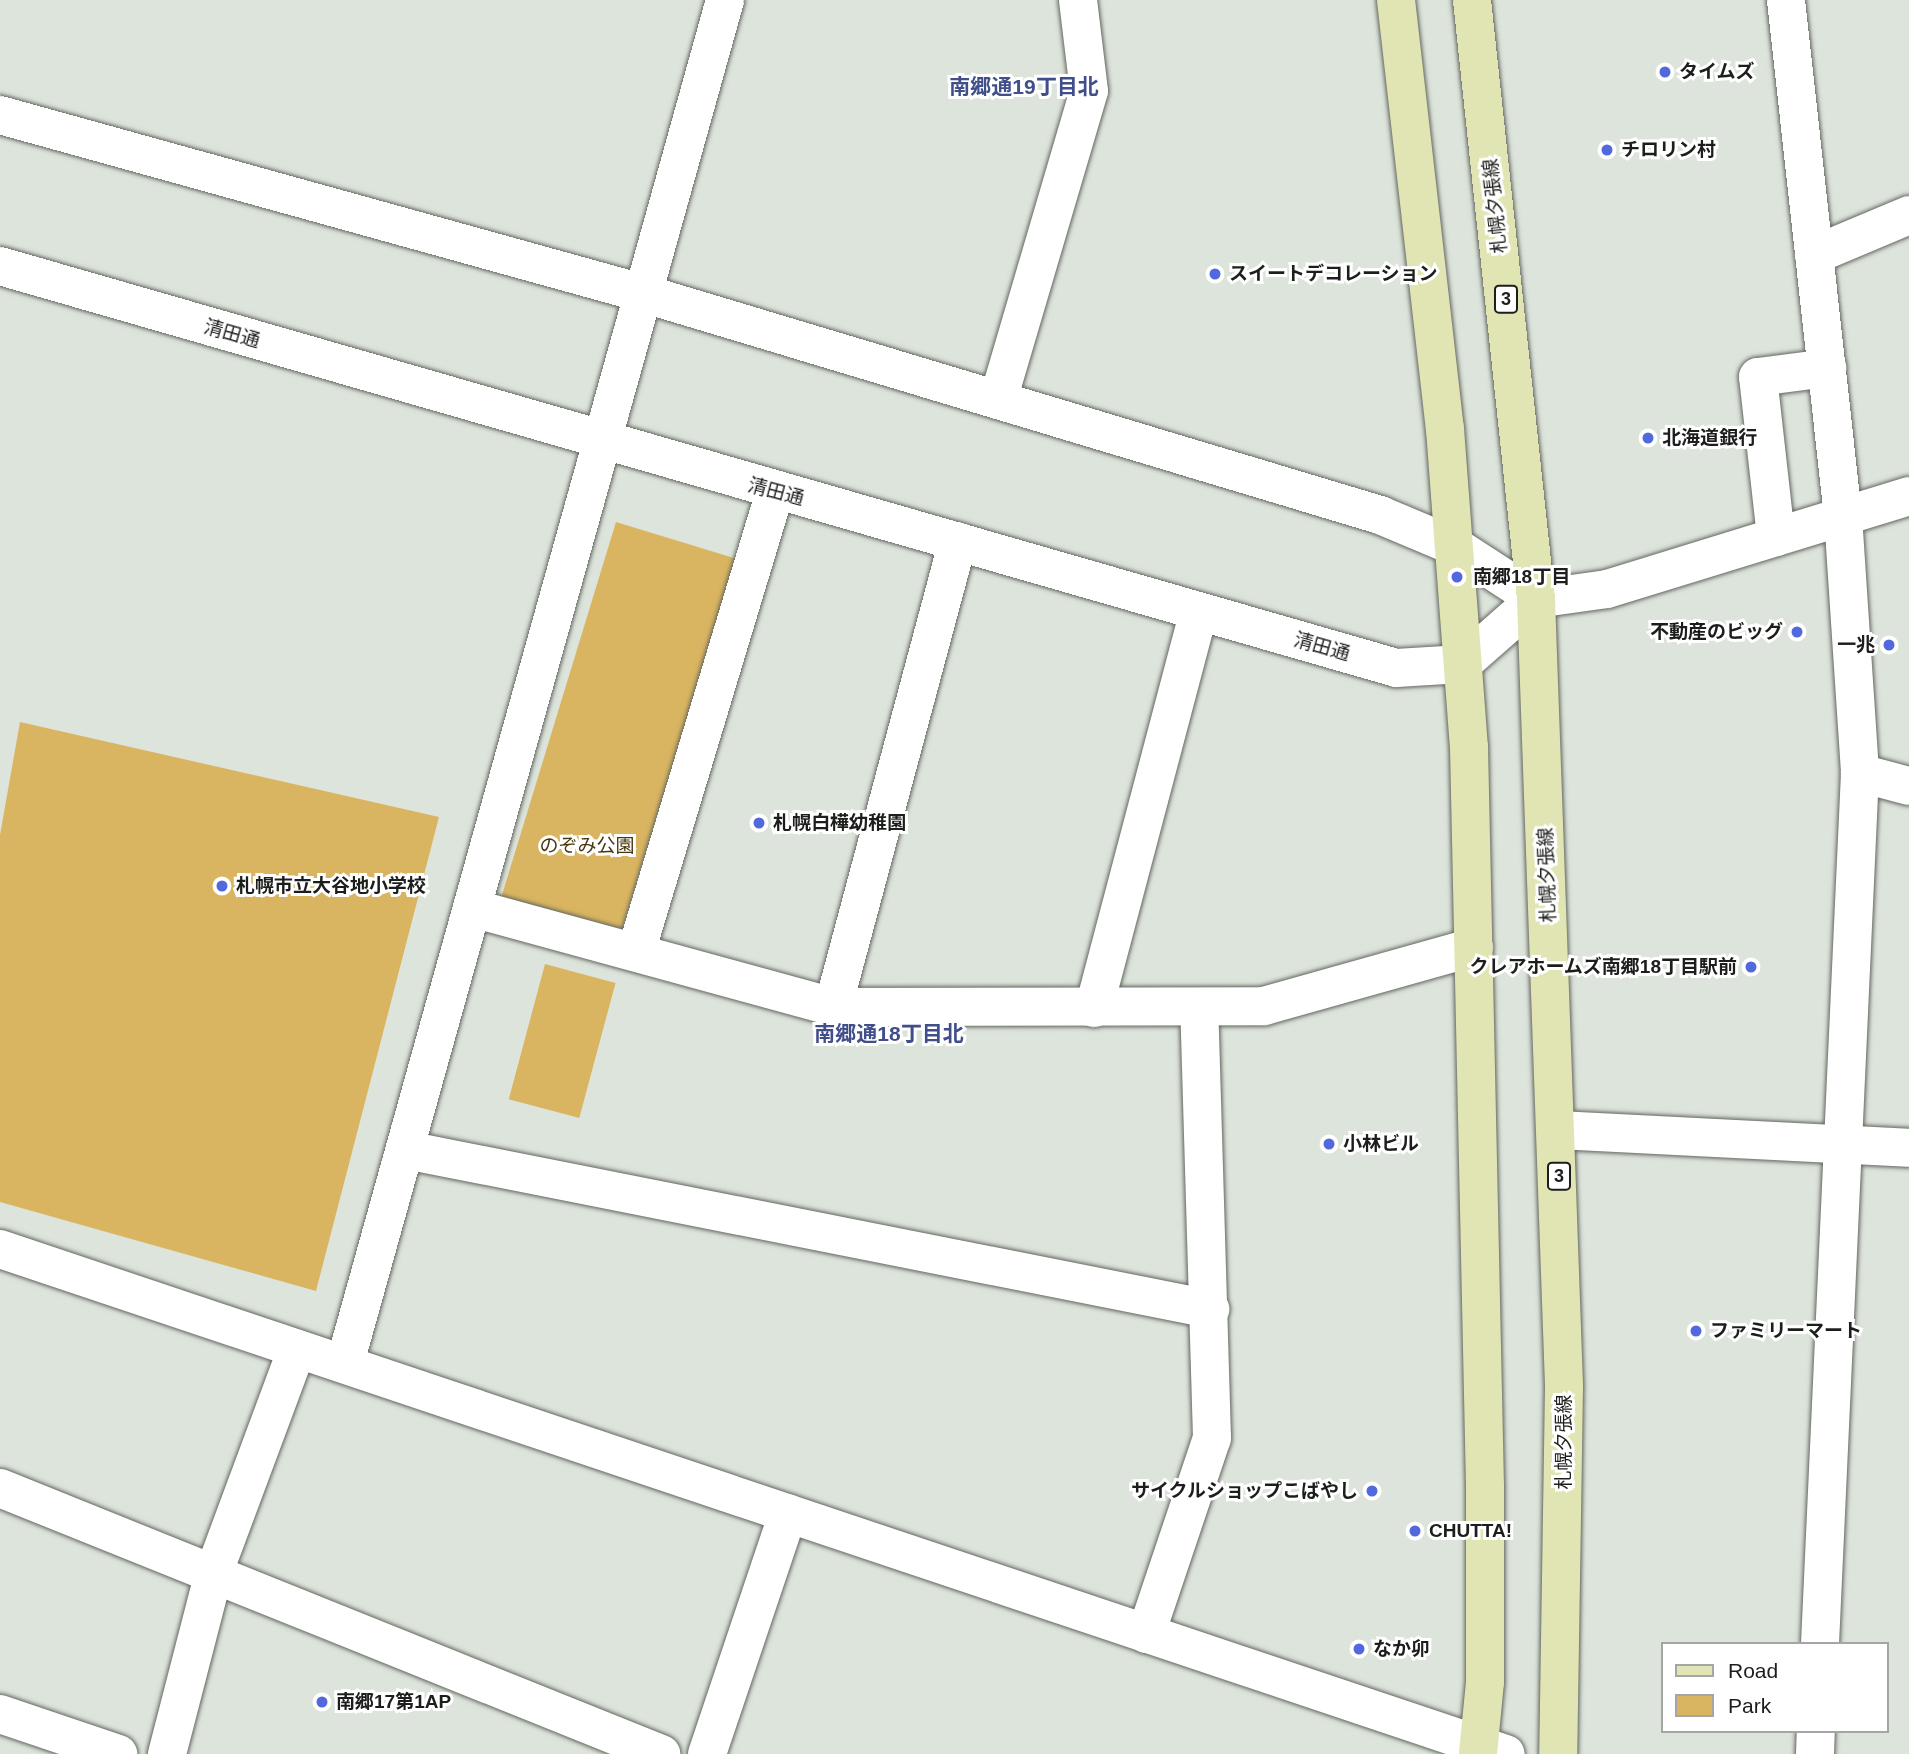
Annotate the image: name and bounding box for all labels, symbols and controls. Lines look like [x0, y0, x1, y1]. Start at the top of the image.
place label: タイムズ [1679, 61, 1755, 83]
marker: タイムズ [1657, 64, 1673, 80]
district label: 南郷通19丁目北 [949, 74, 1099, 100]
place label: チロリン村 [1621, 139, 1716, 161]
marker: チロリン村 [1599, 142, 1615, 158]
street label: 札幌夕張線 [1479, 158, 1511, 254]
place label: スイートデコレーション [1229, 263, 1438, 285]
marker: スイートデコレーション [1207, 266, 1223, 282]
road number: 3 [1494, 284, 1518, 314]
street label: 清田通 [201, 315, 263, 353]
place label: 北海道銀行 [1662, 427, 1757, 449]
marker: 北海道銀行 [1640, 430, 1656, 446]
street label: 清田通 [746, 474, 806, 510]
place label: 南郷18丁目 [1473, 566, 1570, 588]
marker: 南郷18丁目 [1447, 567, 1467, 587]
place label: 不動産のビッグ [1650, 621, 1783, 643]
marker: 不動産のビッグ [1789, 624, 1805, 640]
street label: 清田通 [1291, 628, 1353, 666]
place label: 一兆 [1837, 634, 1875, 656]
marker: 一兆 [1881, 637, 1897, 653]
place label: 札幌白樺幼稚園 [773, 812, 906, 834]
marker: 札幌白樺幼稚園 [751, 815, 767, 831]
street label: 札幌夕張線 [1534, 827, 1560, 923]
park label: のぞみ公園 [540, 835, 634, 857]
place label: 札幌市立大谷地小学校 [236, 875, 426, 897]
marker: 札幌市立大谷地小学校 [214, 878, 230, 894]
place label: クレアホームズ南郷18丁目駅前 [1469, 956, 1737, 978]
marker: クレアホームズ南郷18丁目駅前 [1743, 959, 1759, 975]
district label: 南郷通18丁目北 [814, 1021, 964, 1047]
place label: 小林ビル [1343, 1133, 1419, 1155]
marker: 小林ビル [1321, 1136, 1337, 1152]
road number: 3 [1547, 1162, 1571, 1190]
place label: ファミリーマート [1710, 1320, 1862, 1342]
marker: ファミリーマート [1688, 1323, 1704, 1339]
street label: 札幌夕張線 [1553, 1395, 1575, 1489]
place label: サイクルショップこばやし [1130, 1480, 1358, 1502]
marker: サイクルショップこばやし [1364, 1483, 1380, 1499]
place label: CHUTTA! [1429, 1520, 1512, 1542]
marker: CHUTTA! [1407, 1523, 1423, 1539]
place label: なか卯 [1373, 1638, 1430, 1660]
marker: なか卯 [1351, 1641, 1367, 1657]
legend [1660, 1642, 1888, 1733]
text: Road [1728, 1659, 1778, 1682]
place label: 南郷17第1AP [336, 1691, 451, 1713]
marker: 南郷17第1AP [314, 1694, 330, 1710]
text: Park [1728, 1694, 1771, 1717]

